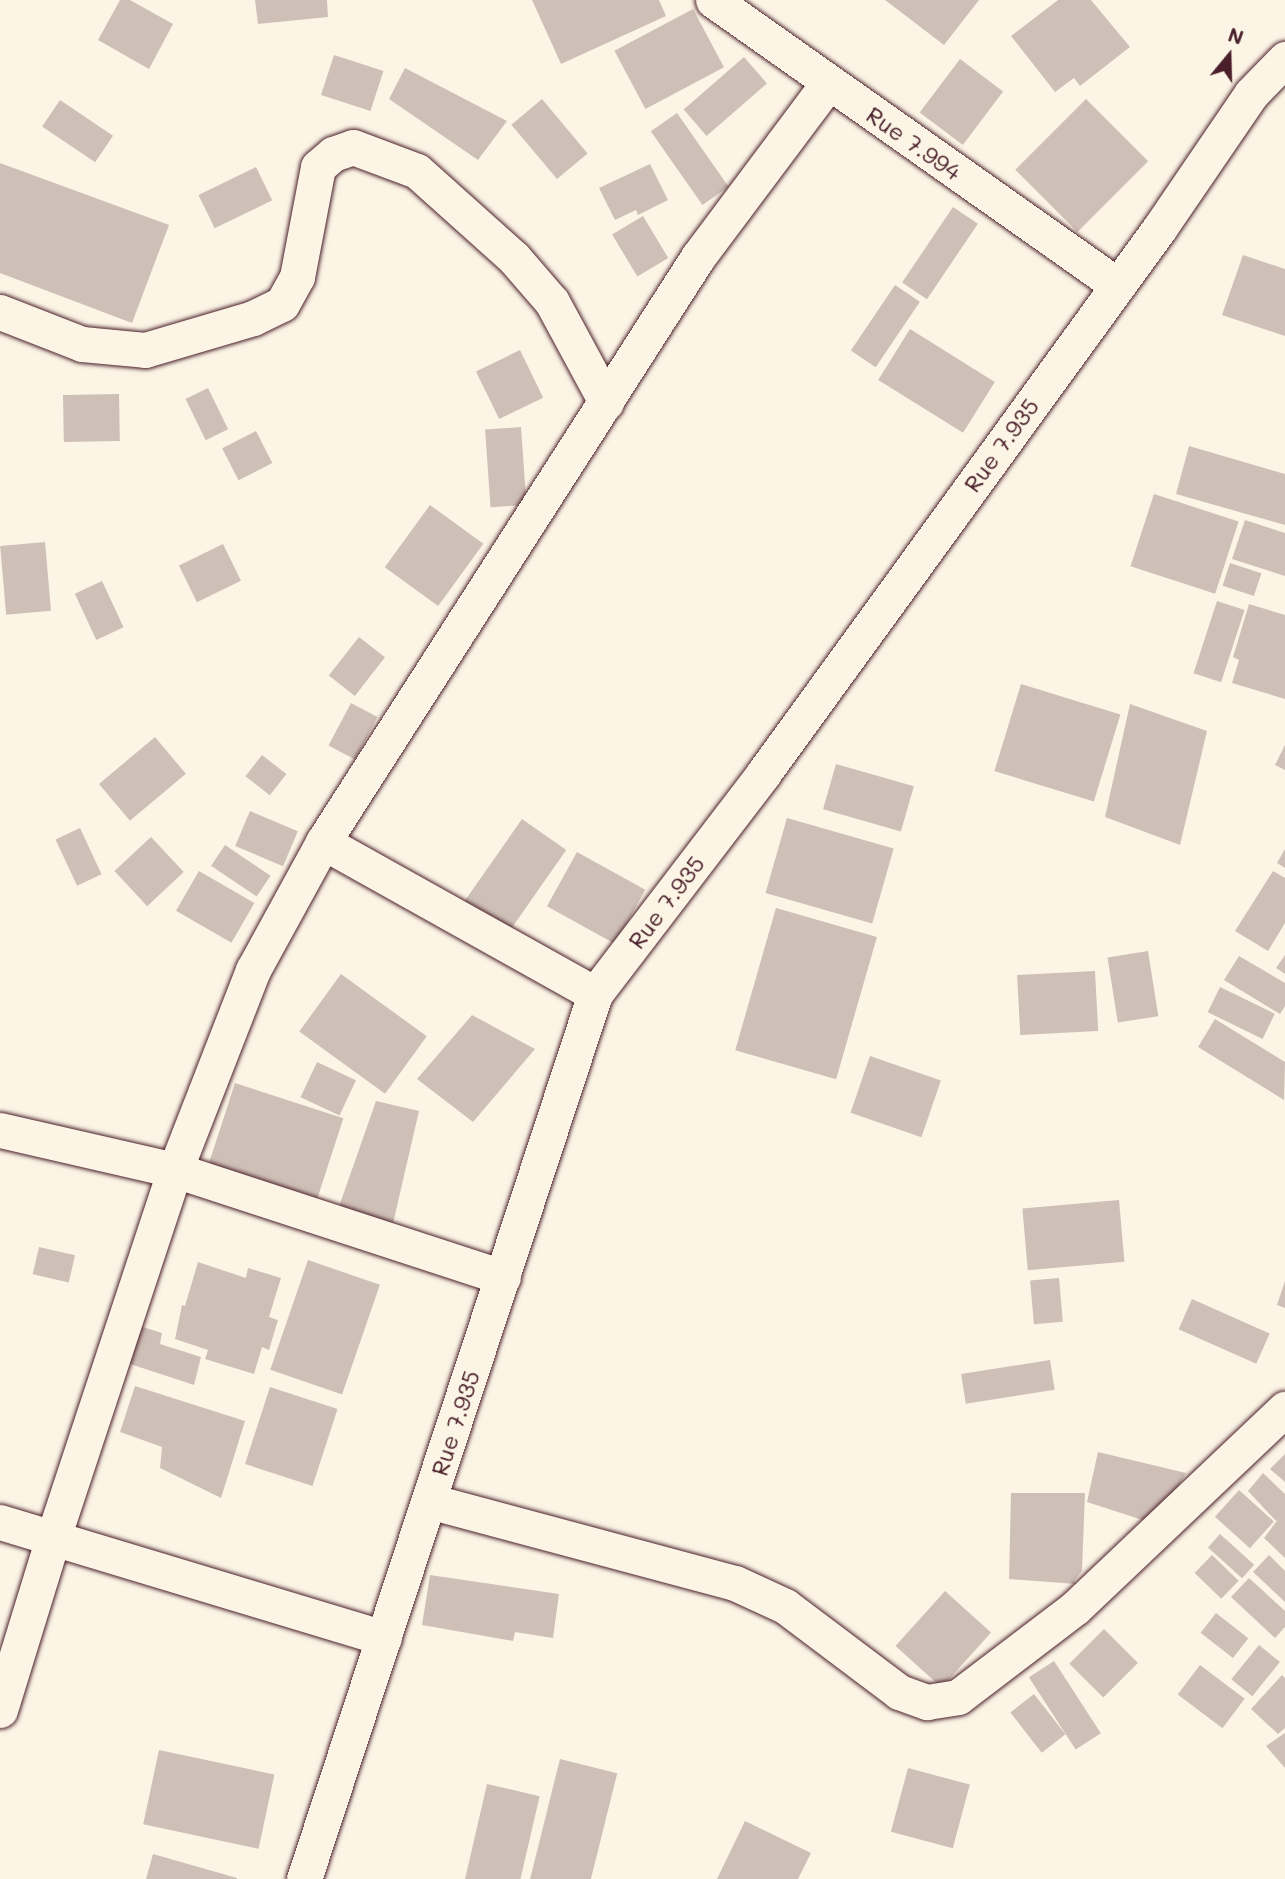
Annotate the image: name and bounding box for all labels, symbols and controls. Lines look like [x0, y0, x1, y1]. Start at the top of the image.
north arrow [1194, 21, 1264, 91]
text: N [1225, 22, 1247, 50]
street label: Rue 7.994 [861, 100, 967, 186]
street label: Rue 7.935 [958, 393, 1044, 497]
street label: Rue 7.935 [622, 850, 710, 954]
street label: Rue 7.935 [425, 1367, 485, 1479]

